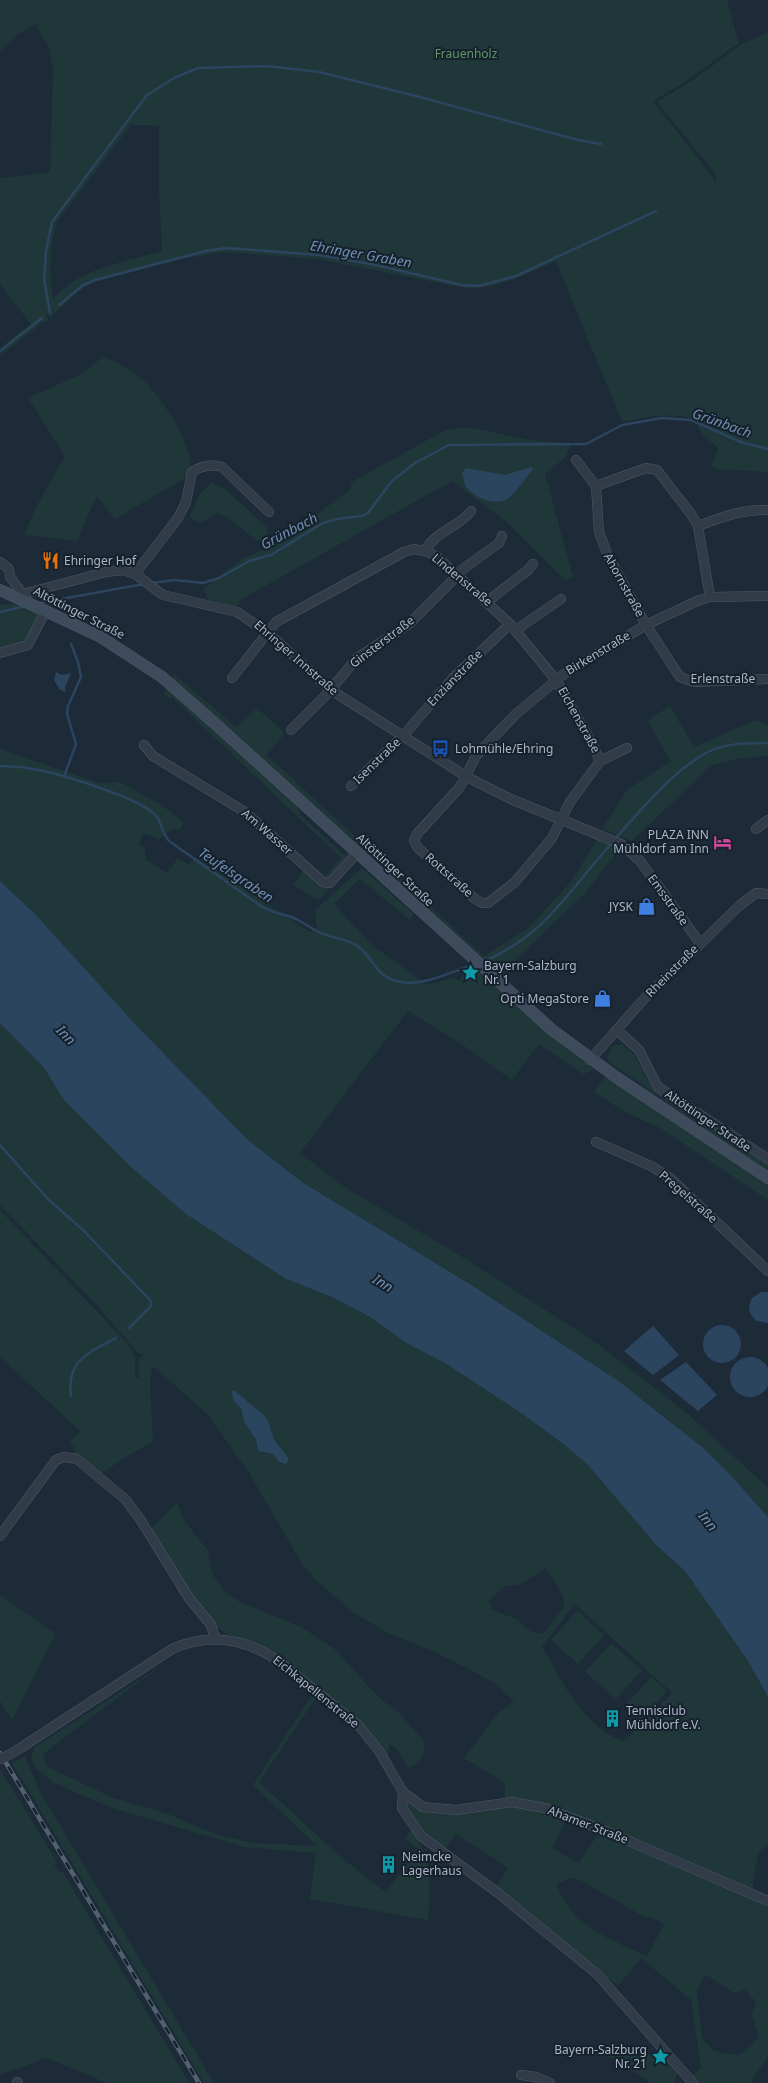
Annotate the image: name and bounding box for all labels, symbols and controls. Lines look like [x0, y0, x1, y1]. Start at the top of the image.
park label: Frauenholz [435, 45, 498, 62]
water label: Ehringer Graben [309, 235, 413, 272]
water label: Grünbach [690, 403, 754, 442]
water label: Grünbach [257, 508, 321, 553]
street label: Lindenstraße [428, 549, 496, 610]
street label: Ahornstraße [600, 550, 649, 620]
restaurant icon: Ehringer Hof [40, 551, 60, 571]
place label: Ehringer Hof [64, 552, 137, 569]
street label: Altöttinger Straße [31, 582, 128, 643]
street label: Ginsterstraße [346, 612, 418, 672]
street label: Ehringer Innstraße [251, 616, 342, 699]
street label: Birkenstraße [562, 627, 633, 678]
street label: Enzianstraße [423, 645, 486, 710]
street label: Erlenstraße [691, 670, 756, 687]
street label: Eichenstraße [554, 684, 605, 756]
street label: Isenstraße [349, 734, 404, 788]
bus stop icon: Lohmühle/Ehring [431, 739, 451, 759]
place label: Lohmühle/Ehring [455, 740, 553, 757]
street label: Am Wasser [238, 805, 297, 859]
place label: PLAZA INN Mühldorf am Inn [613, 826, 709, 857]
street label: Altöttinger Straße [353, 829, 438, 910]
hotel icon: PLAZA INN Mühldorf am Inn [713, 832, 733, 852]
water label: Teufelsgraben [195, 842, 278, 907]
street label: Rottstraße [422, 848, 477, 901]
street label: Emsstraße [644, 871, 693, 929]
shop icon: JYSK [637, 897, 657, 917]
place label: JYSK [608, 898, 634, 915]
street label: Rheinstraße [642, 940, 702, 1001]
place label: Bayern-Salzburg Nr. 1 [484, 957, 577, 988]
place icon: Bayern-Salzburg Nr. 1 [460, 963, 480, 983]
shop icon: Opti MegaStore [593, 989, 613, 1009]
place label: Opti MegaStore [500, 990, 589, 1007]
water label: Inn [52, 1020, 80, 1049]
street label: Altöttinger Straße [662, 1085, 755, 1156]
street label: Pregelstraße [656, 1167, 721, 1227]
water label: Inn [369, 1269, 397, 1296]
water label: Inn [694, 1506, 722, 1535]
street label: Eichkapellenstraße [270, 1651, 363, 1732]
place label: Tennisclub Mühldorf e.V. [626, 1702, 701, 1733]
building icon: Tennisclub Mühldorf e.V. [602, 1708, 622, 1728]
street label: Ahamer Straße [546, 1801, 631, 1848]
place label: Neimcke Lagerhaus [402, 1848, 462, 1879]
building icon: Neimcke Lagerhaus [378, 1854, 398, 1874]
place label: Bayern-Salzburg Nr. 21 [554, 2041, 647, 2072]
place icon: Bayern-Salzburg Nr. 21 [651, 2047, 671, 2067]

